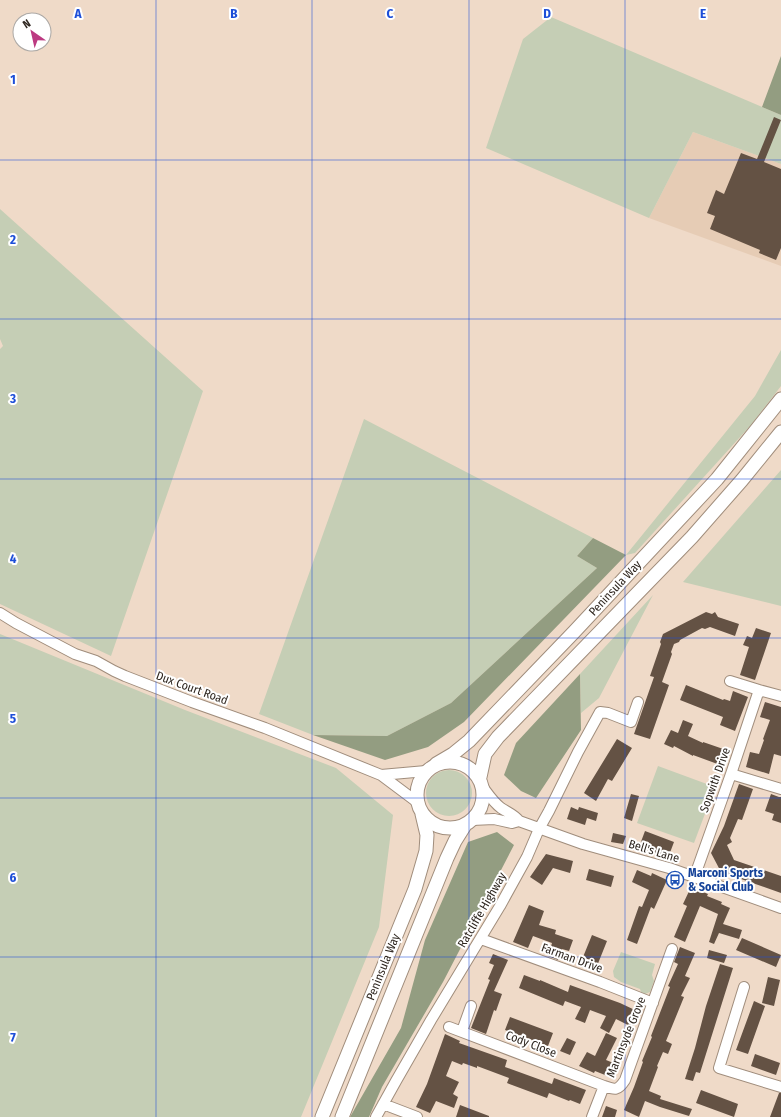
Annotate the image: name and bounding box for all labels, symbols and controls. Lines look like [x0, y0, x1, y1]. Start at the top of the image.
text: A [73, 6, 82, 21]
text: B [230, 6, 238, 21]
text: C [387, 6, 394, 21]
text: D [543, 6, 551, 21]
text: E [700, 6, 706, 21]
north arrow [12, 12, 52, 52]
text: N [20, 17, 33, 31]
text: 1 [10, 72, 16, 87]
text: 2 [9, 232, 16, 247]
text: 3 [9, 391, 16, 406]
text: 4 [10, 551, 17, 566]
street label: Peninsula Way [586, 557, 645, 619]
street label: Dux Court Road [154, 668, 230, 708]
text: 5 [10, 711, 16, 726]
street label: Sopwith Drive [697, 746, 733, 814]
street label: Bell's Lane [627, 837, 681, 865]
place label: Marconi Sports & Social Club [688, 866, 764, 894]
street label: Ratcliffe Highway [455, 869, 509, 950]
text: 6 [10, 870, 17, 885]
bus stop icon: Marconi Sports & Social Club [665, 870, 685, 890]
street label: Peninsula Way [363, 931, 403, 1002]
street label: Farman Drive [539, 940, 605, 976]
street label: Martinsyde Grove [603, 995, 649, 1079]
street label: Cody Close [504, 1028, 558, 1060]
text: 7 [10, 1030, 16, 1045]

